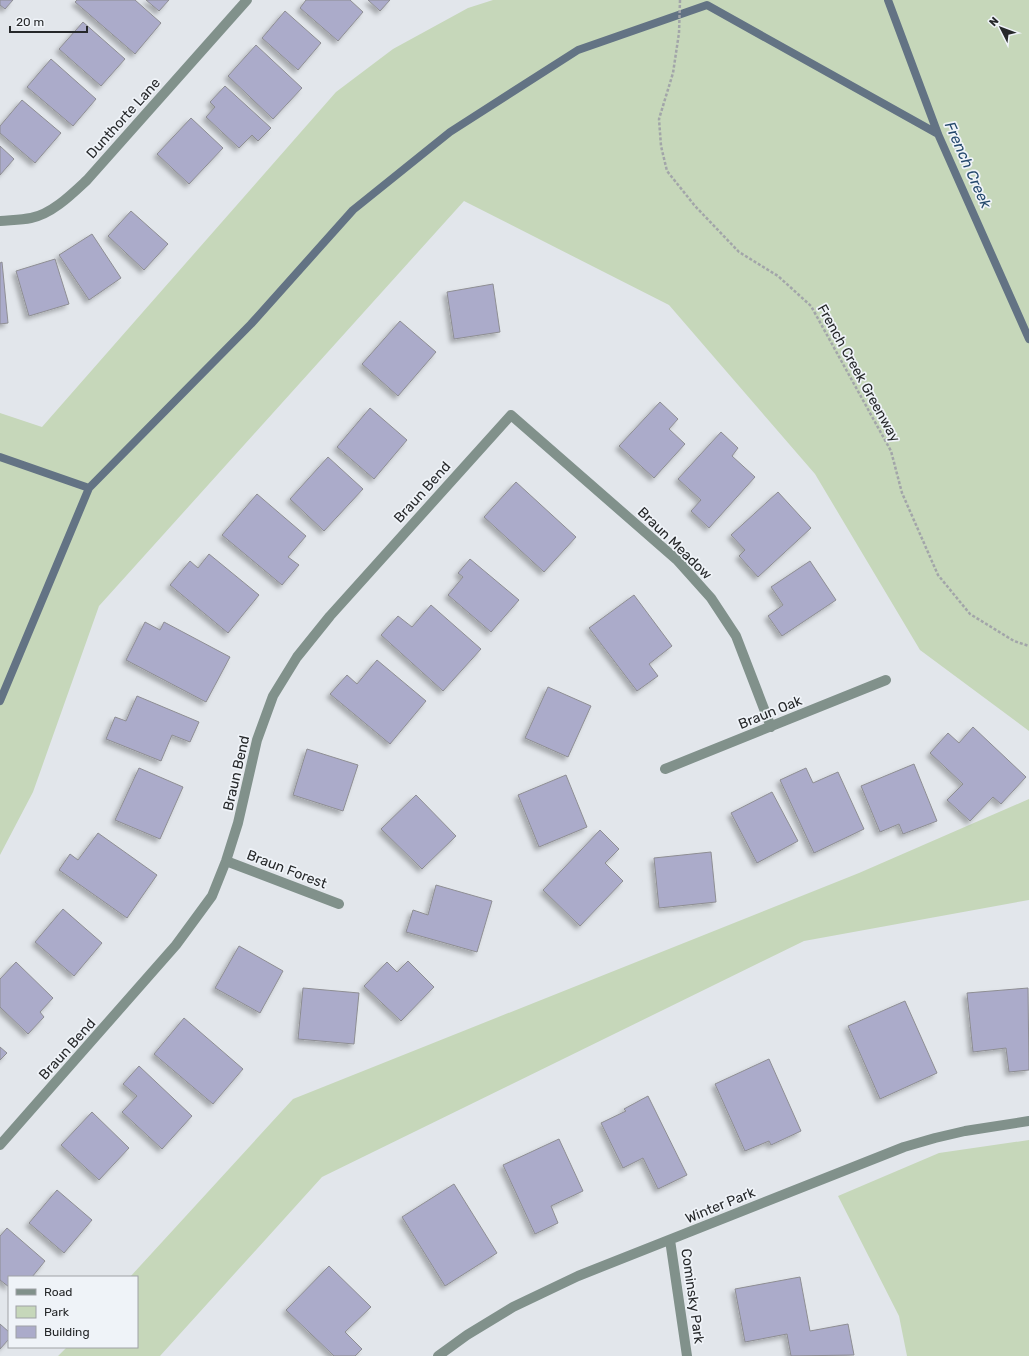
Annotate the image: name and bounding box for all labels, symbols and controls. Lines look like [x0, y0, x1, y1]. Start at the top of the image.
scale bar [10, 8, 87, 34]
north arrow [981, 8, 1021, 48]
text: N [986, 14, 1001, 29]
text: 20 m [16, 15, 44, 29]
street label: Dunthorte Lane [83, 74, 164, 162]
water label: French Creek [941, 119, 995, 211]
street label: French Creek Greenway [814, 301, 904, 445]
street label: Braun Bend [390, 458, 454, 526]
street label: Braun Meadow [634, 504, 715, 583]
street label: Braun Oak [736, 692, 805, 733]
street label: Braun Bend [220, 734, 253, 812]
street label: Braun Forest [244, 846, 330, 893]
street label: Braun Bend [35, 1015, 99, 1083]
street label: Winter Park [683, 1183, 758, 1227]
street label: Cominsky Park [677, 1247, 708, 1346]
legend [8, 1276, 138, 1348]
text: Road [44, 1285, 72, 1299]
text: Park [44, 1305, 70, 1319]
text: Building [44, 1325, 90, 1339]

